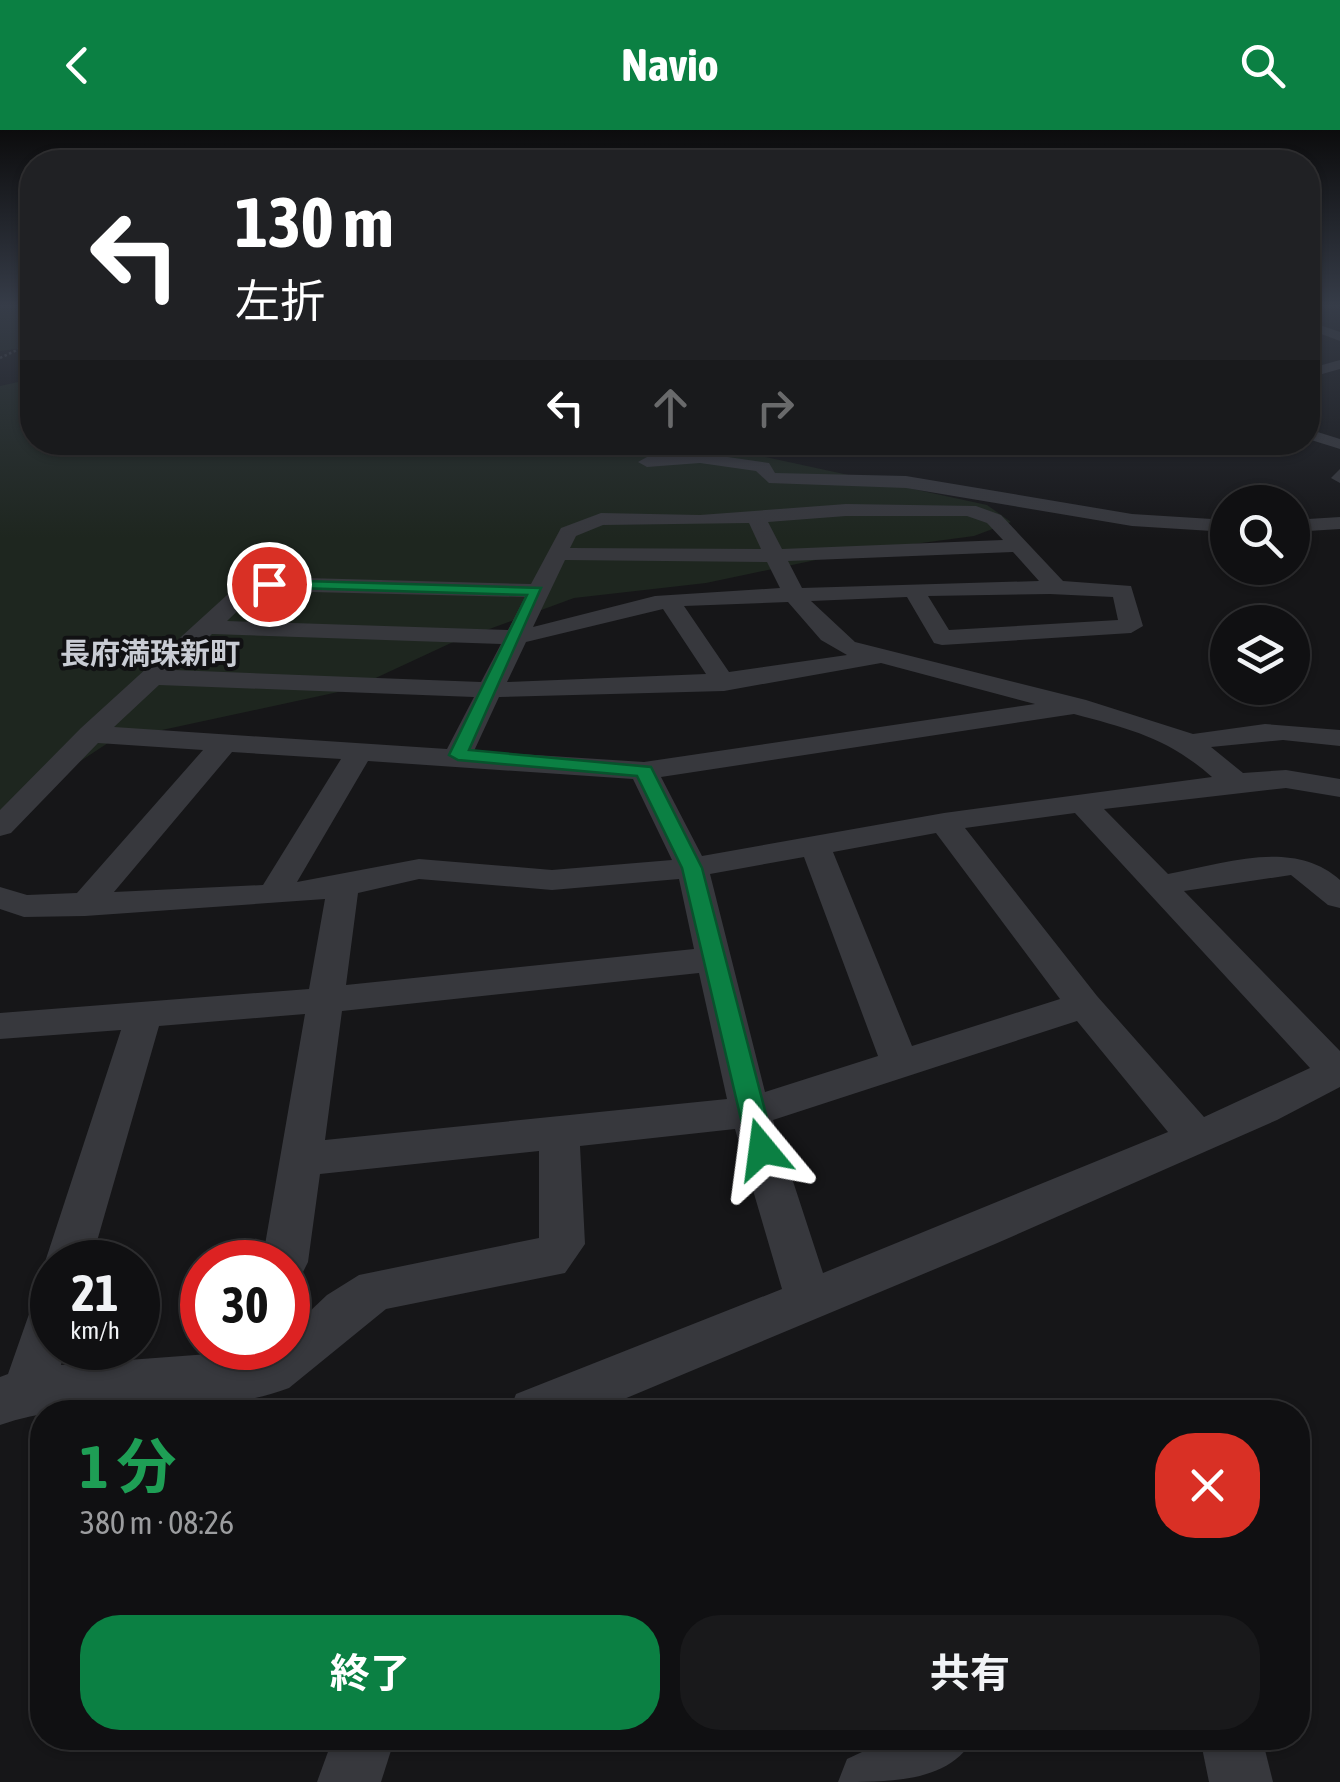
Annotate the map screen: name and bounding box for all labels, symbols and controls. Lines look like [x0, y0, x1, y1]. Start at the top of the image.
icon: back [50, 38, 105, 93]
icon: search [1235, 38, 1290, 93]
text: Navio [621, 39, 719, 91]
text: 130 m [235, 182, 394, 262]
icon: left [70, 190, 200, 320]
text: 左折 [235, 275, 325, 327]
icon: left [538, 380, 593, 435]
icon: ahead [643, 380, 698, 435]
icon: right [748, 380, 803, 435]
map controls [1210, 485, 1310, 705]
button: search [1210, 485, 1310, 585]
pin [227, 542, 312, 627]
icon: arrive [242, 557, 297, 612]
button: layers [1210, 605, 1310, 705]
district label: 長府満珠新町 [60, 636, 240, 670]
position arrow [710, 1097, 814, 1201]
speed limit sign: 30 [180, 1240, 310, 1370]
text: 21 [71, 1264, 118, 1322]
text: km/h [70, 1316, 120, 1344]
text: 1 分 [80, 1432, 176, 1501]
button: close [1155, 1433, 1260, 1538]
text: 380 m · 08:26 [80, 1504, 234, 1541]
button: 終了 [80, 1615, 660, 1730]
button: 共有 [680, 1615, 1260, 1730]

